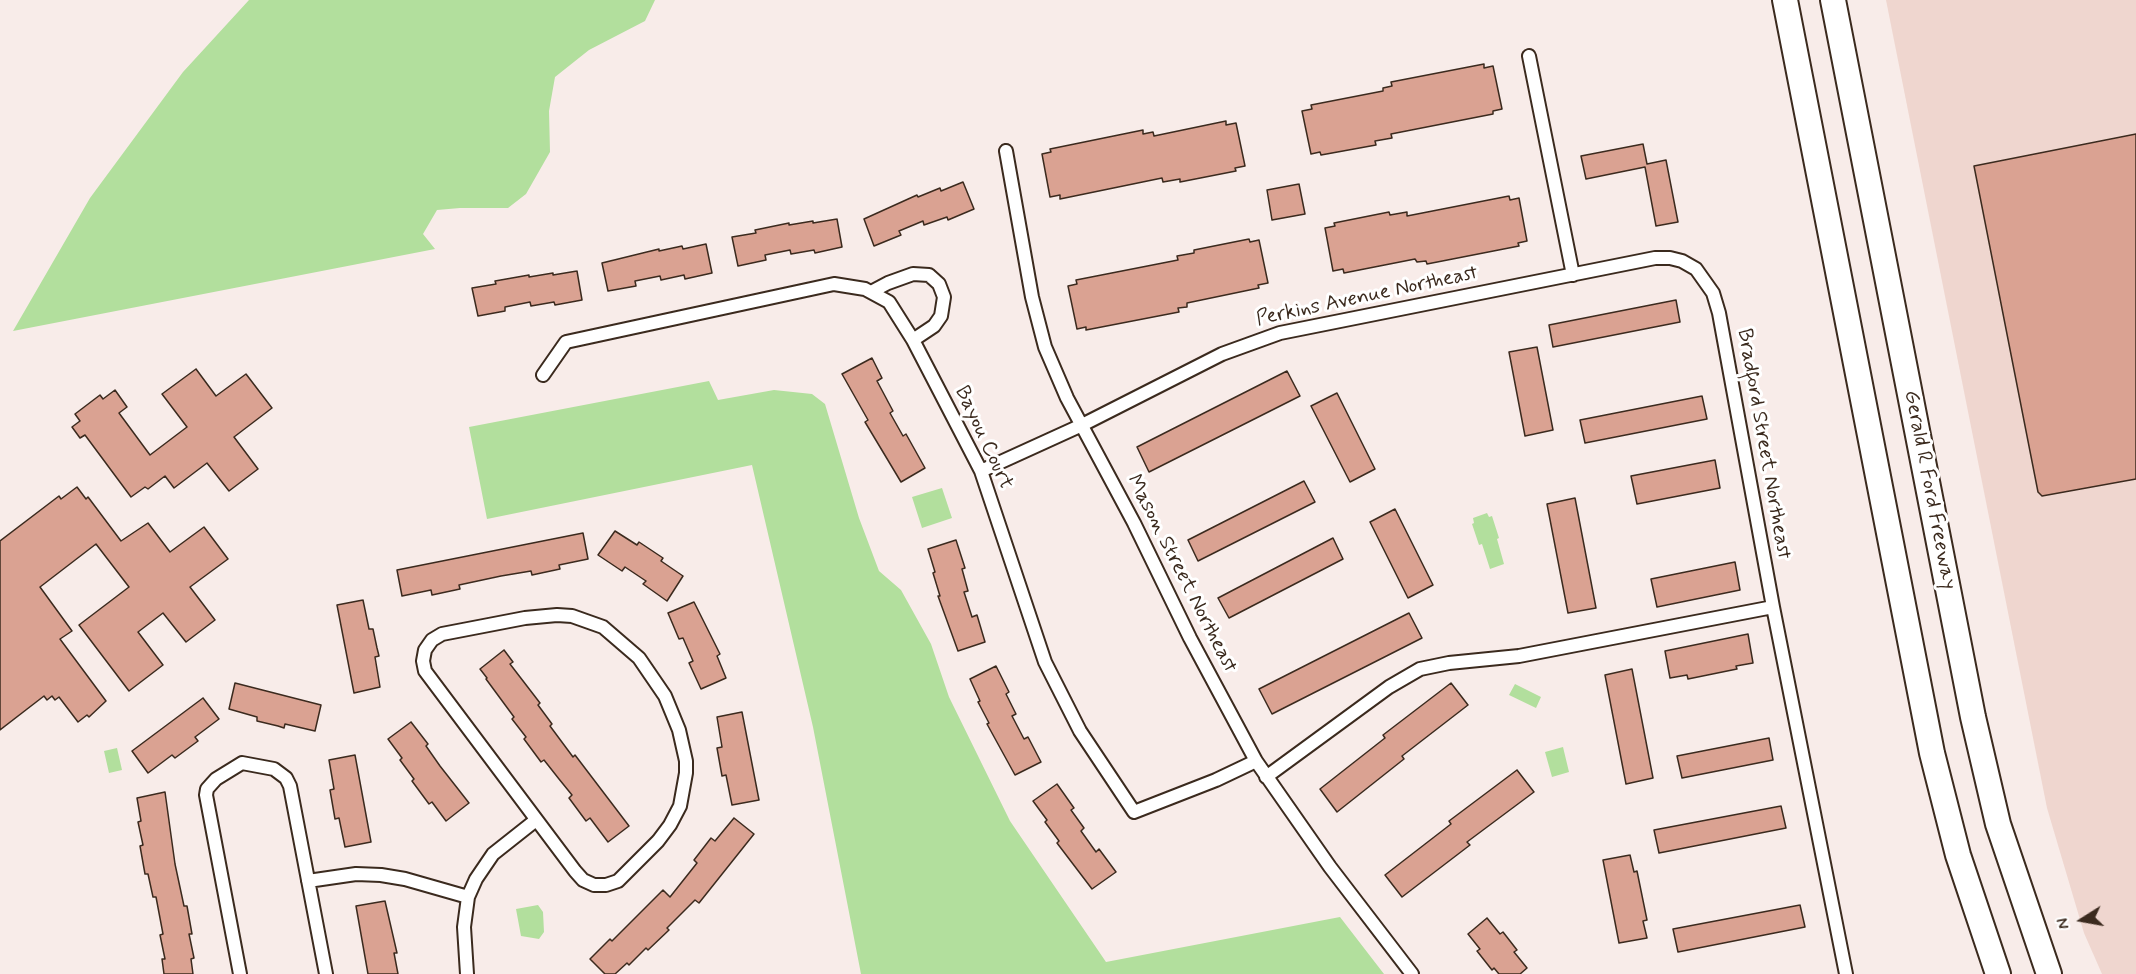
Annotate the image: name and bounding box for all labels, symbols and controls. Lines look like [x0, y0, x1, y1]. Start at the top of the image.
street label: Perkins Avenue Northeast [1254, 261, 1480, 333]
street label: Bradford Street Northeast [1730, 327, 1796, 561]
street label: Bayou Court [948, 382, 1018, 494]
street label: Gerald R Ford Freeway [1897, 388, 1961, 592]
street label: Mason Street Northeast [1120, 471, 1242, 677]
north arrow [2052, 890, 2112, 950]
text: N [2053, 916, 2075, 931]

